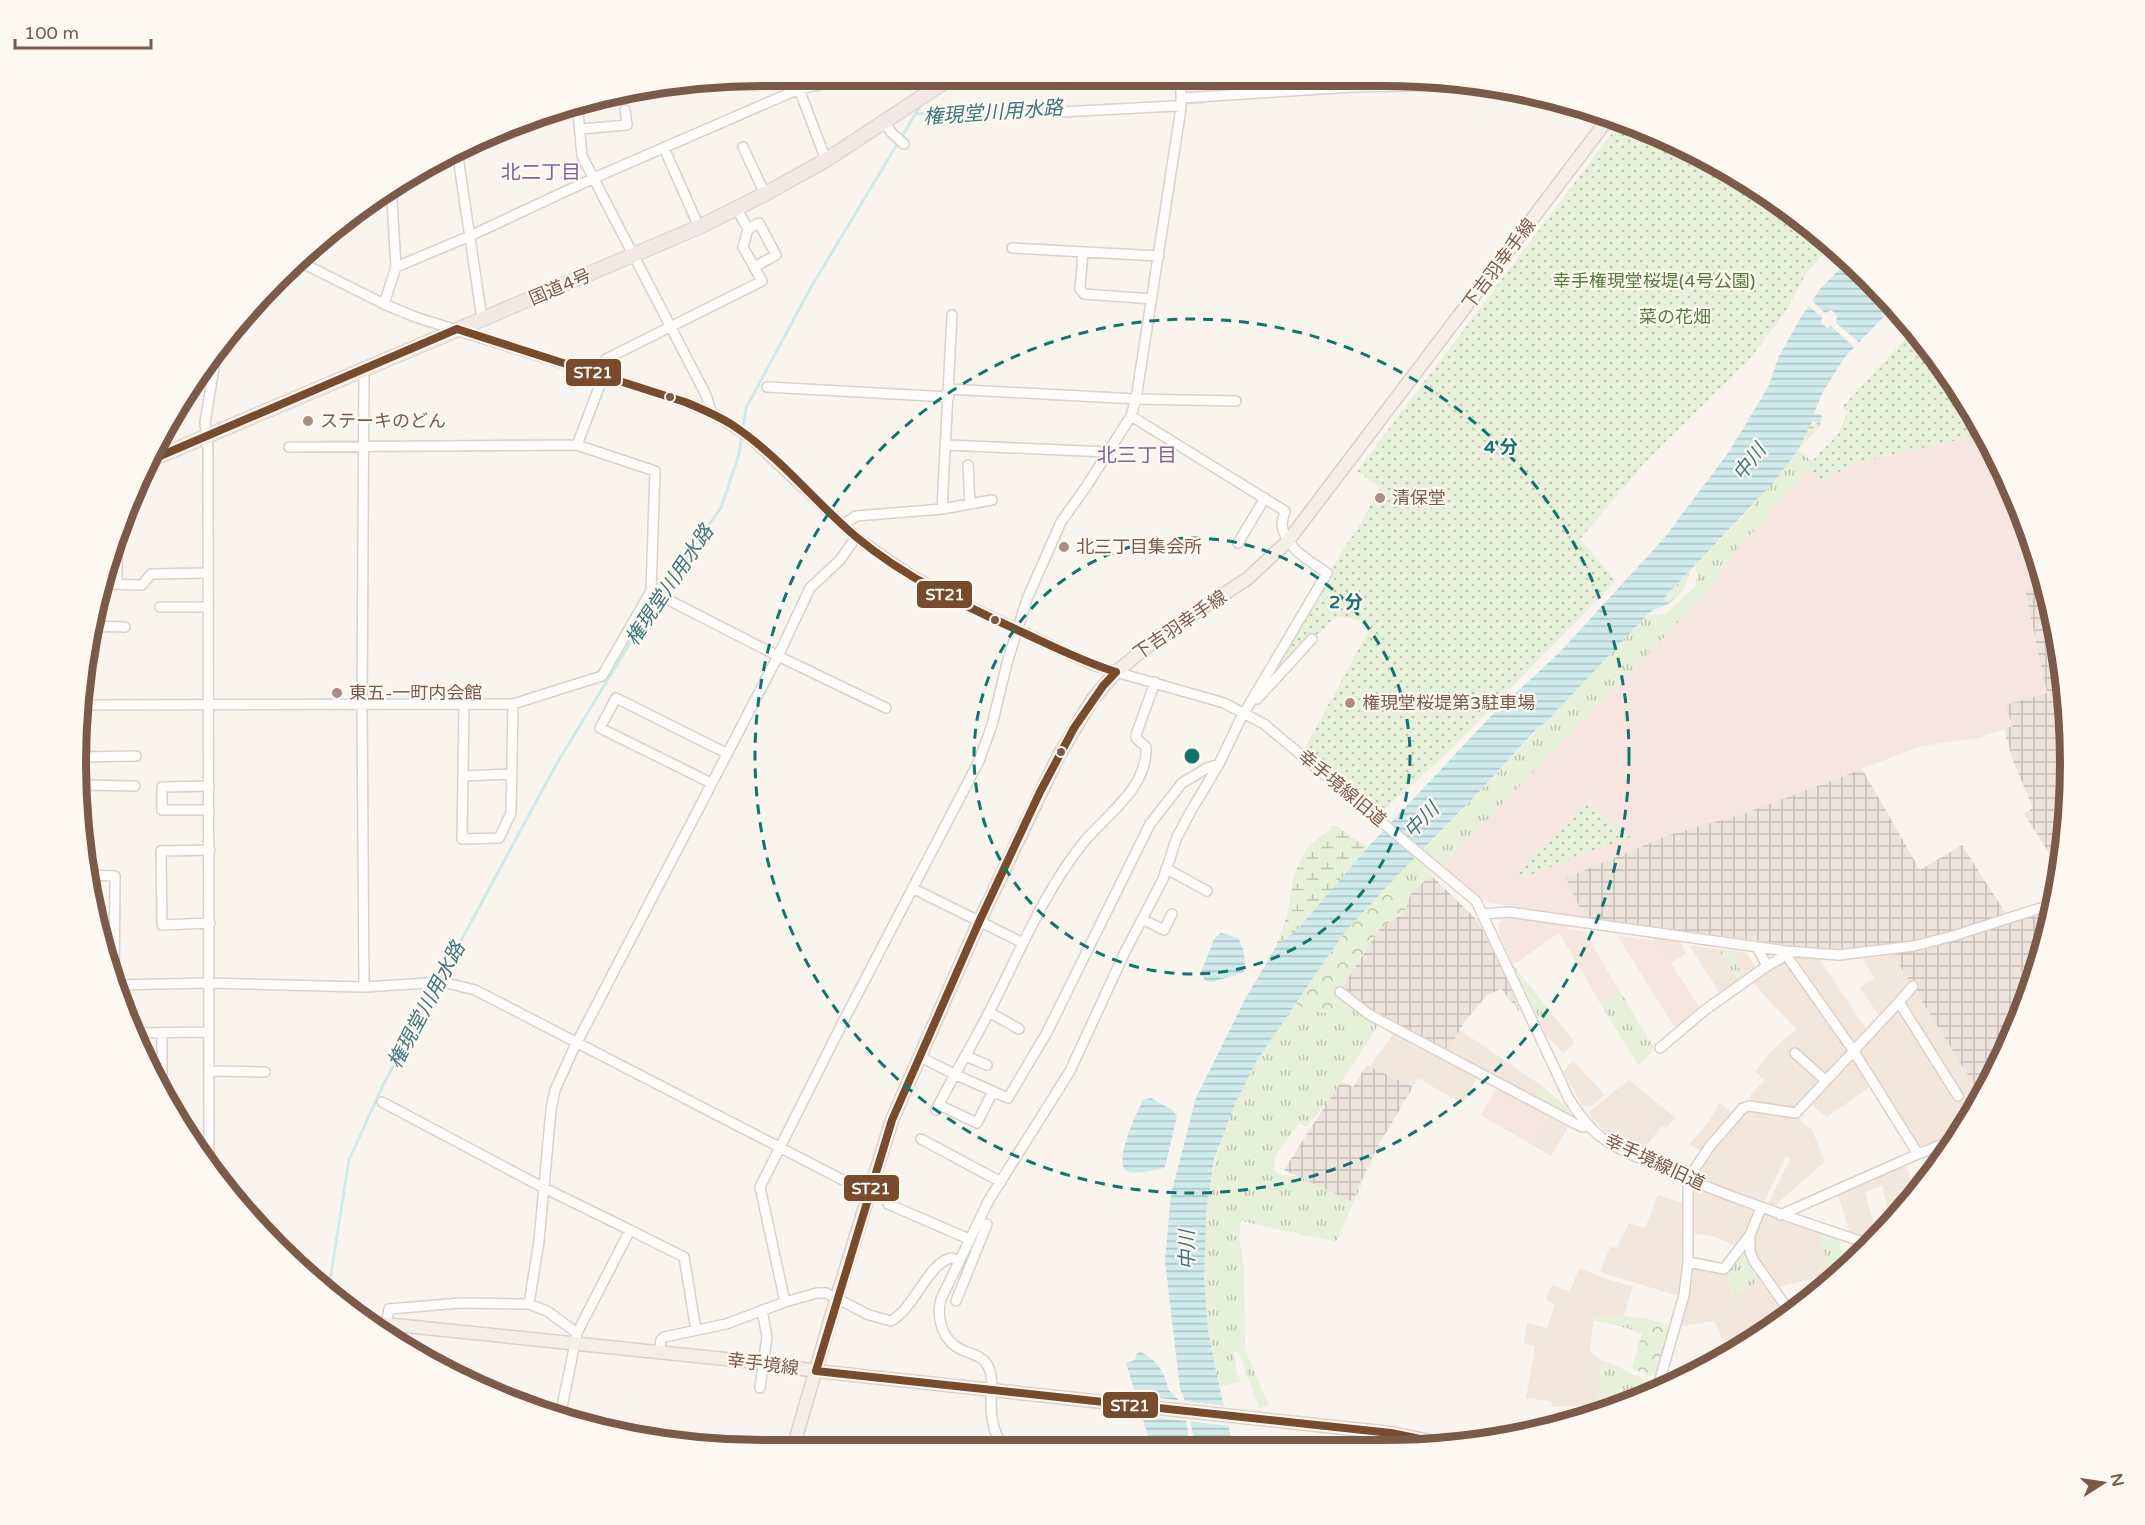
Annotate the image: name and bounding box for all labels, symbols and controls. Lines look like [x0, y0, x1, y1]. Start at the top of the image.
scale bar [15, 12, 152, 50]
text: 100 m [24, 22, 79, 44]
water label: 権現堂川用水路 [922, 96, 1066, 130]
district label: 北二丁目 [501, 161, 581, 185]
street label: 下吉羽幸手線 [1458, 214, 1540, 314]
street label: 国道4号 [526, 264, 594, 310]
park label: 幸手権現堂桜堤(4号公園) [1553, 270, 1755, 292]
park label: 菜の花畑 [1639, 306, 1711, 328]
line badge: ST21 [565, 358, 622, 387]
text: ST21 [573, 363, 613, 383]
unlabelled marker [664, 391, 676, 403]
place label: ステーキのどん [320, 410, 446, 432]
marker: ステーキのどん [301, 414, 315, 428]
text: 4 分 [1484, 436, 1518, 458]
water label: 中川 [1728, 438, 1773, 486]
district label: 北三丁目 [1097, 444, 1177, 468]
place label: 清保堂 [1392, 487, 1446, 509]
marker: 清保堂 [1373, 491, 1387, 505]
water label: 権現堂川用水路 [621, 519, 720, 650]
place label: 北三丁目集会所 [1076, 536, 1202, 558]
marker: 北三丁目集会所 [1057, 540, 1071, 554]
line badge: ST21 [916, 580, 973, 609]
text: ST21 [925, 585, 965, 605]
street label: 下吉羽幸手線 [1129, 586, 1231, 664]
text: 2 分 [1329, 591, 1363, 613]
unlabelled marker [989, 614, 1001, 626]
place label: 東五-一町内会館 [349, 682, 482, 704]
marker: 東五-一町内会館 [330, 686, 344, 700]
place label: 権現堂桜堤第3駐車場 [1362, 692, 1535, 714]
marker: 権現堂桜堤第3駐車場 [1343, 696, 1357, 710]
street label: 幸手境線旧道 [1294, 745, 1390, 831]
unlabelled marker [1055, 746, 1067, 758]
centre of rings [1182, 746, 1202, 766]
water label: 中川 [1399, 797, 1446, 843]
water label: 権現堂川用水路 [383, 936, 471, 1073]
street label: 幸手境線旧道 [1601, 1129, 1709, 1195]
line badge: ST21 [843, 1174, 900, 1202]
text: ST21 [851, 1179, 891, 1199]
water label: 中川 [1176, 1228, 1200, 1270]
street label: 幸手境線 [726, 1349, 800, 1379]
line badge: ST21 [1102, 1391, 1159, 1419]
text: ST21 [1110, 1396, 1150, 1416]
north arrow [2073, 1453, 2133, 1513]
text: N [2106, 1472, 2128, 1488]

